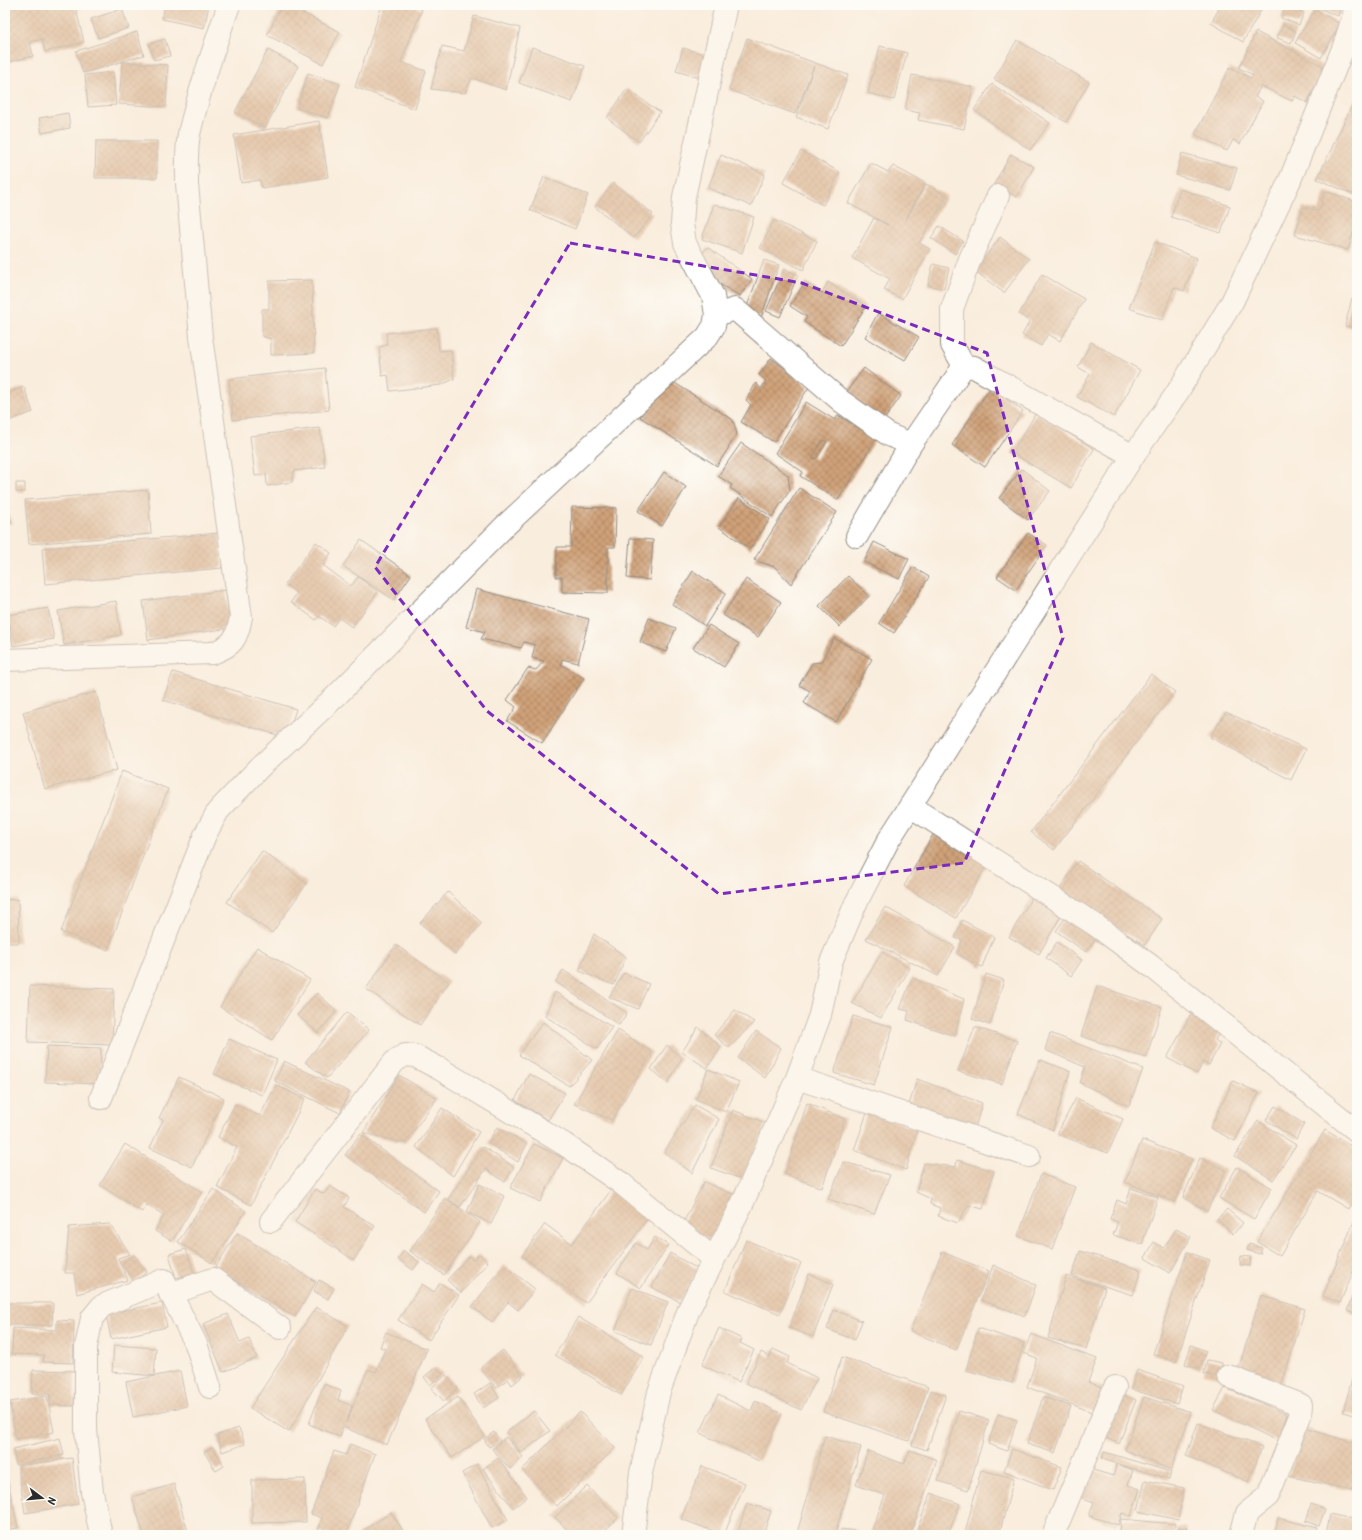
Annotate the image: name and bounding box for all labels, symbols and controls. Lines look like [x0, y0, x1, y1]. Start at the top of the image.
north arrow [22, 1478, 62, 1518]
text: N [41, 1495, 60, 1506]

